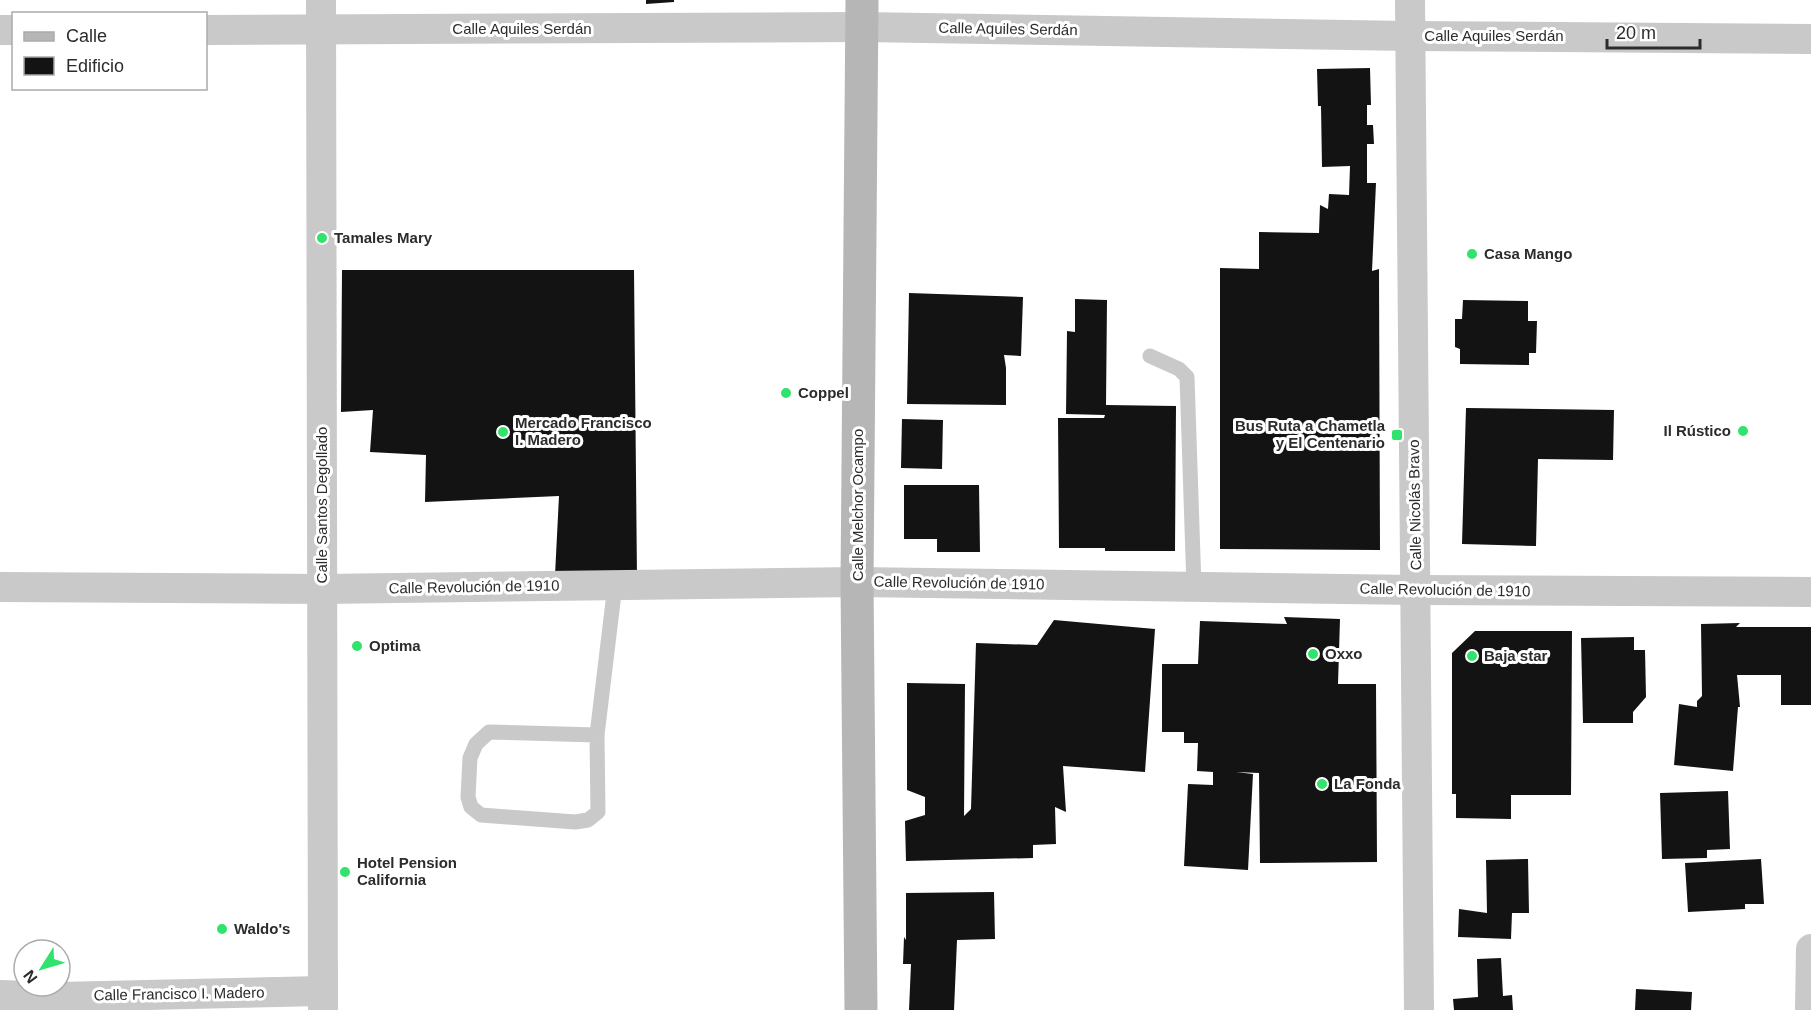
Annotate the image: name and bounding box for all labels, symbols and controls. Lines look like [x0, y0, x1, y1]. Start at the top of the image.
legend [12, 12, 207, 90]
scale bar [1607, 12, 1700, 50]
street label: Calle Aquiles Serdán [938, 19, 1078, 38]
street label: Calle Aquiles Serdán [452, 20, 592, 37]
text: 20 m [1616, 23, 1656, 43]
text: Calle [66, 26, 107, 46]
street label: Calle Aquiles Serdán [1424, 27, 1564, 44]
text: Edificio [66, 56, 124, 76]
place label: Tamales Mary [334, 229, 433, 246]
marker: Tamales Mary [315, 231, 329, 245]
place label: Casa Mango [1484, 245, 1572, 262]
marker: Casa Mango [1465, 247, 1479, 261]
place label: Coppel [798, 384, 849, 401]
marker: Coppel [779, 386, 793, 400]
place label: Mercado Francisco I. Madero [515, 414, 652, 448]
place label: Bus Ruta a Chametla y El Centenario [1235, 417, 1386, 451]
place label: Il Rústico [1663, 422, 1731, 439]
marker: Il Rústico [1736, 424, 1750, 438]
marker: Mercado Francisco I. Madero [496, 425, 510, 439]
street label: Calle Santos Degollado [313, 427, 330, 583]
marker: Bus Ruta a Chametla y El Centenario [1390, 428, 1404, 442]
street label: Calle Melchor Ocampo [849, 429, 866, 581]
street label: Calle Nicolás Bravo [1405, 439, 1424, 571]
street label: Calle Revolución de 1910 [873, 573, 1045, 592]
street label: Calle Revolución de 1910 [388, 577, 560, 596]
street label: Calle Revolución de 1910 [1359, 580, 1531, 599]
place label: Optima [369, 637, 421, 654]
marker: Optima [350, 639, 364, 653]
place label: Oxxo [1325, 645, 1363, 662]
marker: Oxxo [1306, 647, 1320, 661]
place label: Baja star [1484, 647, 1548, 664]
marker: Baja star [1465, 649, 1479, 663]
place label: La Fonda [1334, 775, 1401, 792]
marker: La Fonda [1315, 777, 1329, 791]
place label: Hotel Pension California [357, 854, 457, 888]
marker: Hotel Pension California [338, 865, 352, 879]
place label: Waldo's [234, 920, 290, 937]
marker: Waldo's [215, 922, 229, 936]
north arrow [12, 938, 72, 998]
text: N [20, 967, 41, 986]
street label: Calle Francisco I. Madero [93, 984, 265, 1003]

